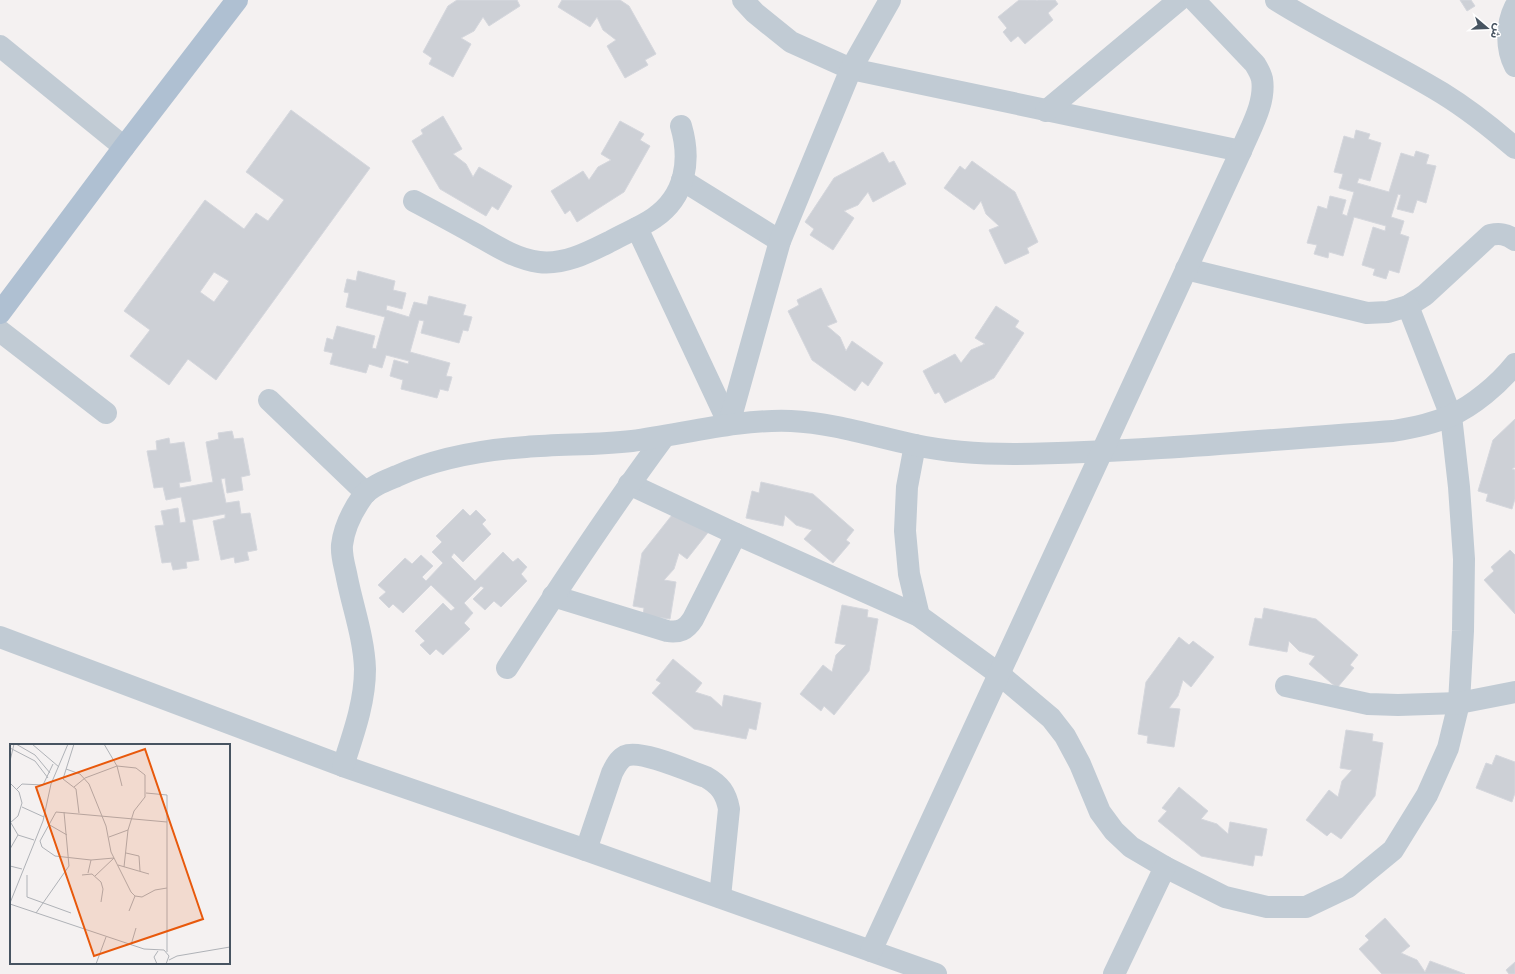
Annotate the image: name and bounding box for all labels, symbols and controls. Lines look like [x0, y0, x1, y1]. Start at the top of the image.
north arrow [1467, 8, 1507, 48]
text: ش [1486, 22, 1506, 41]
inset map [10, 744, 230, 964]

